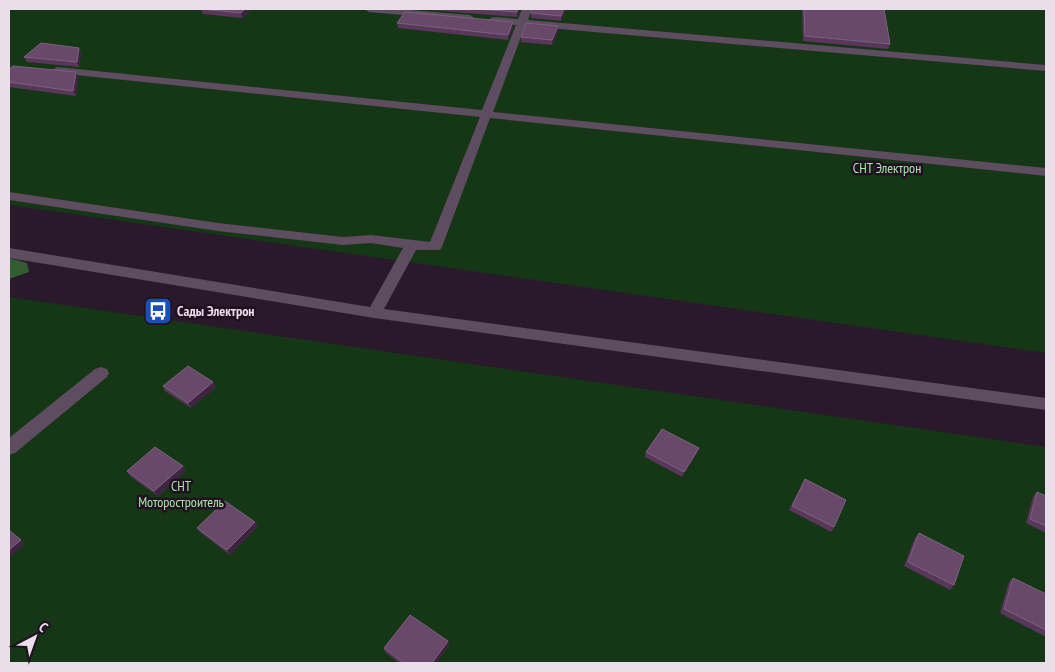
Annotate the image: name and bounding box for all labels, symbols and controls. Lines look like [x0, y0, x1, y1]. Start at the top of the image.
park label: СНТ Электрон [853, 159, 921, 177]
bus stop icon: Сады Электрон [143, 296, 173, 326]
place label: Сады Электрон [177, 302, 255, 320]
park label: СНТ Моторостроитель [138, 477, 224, 511]
north arrow [10, 612, 60, 662]
text: С [35, 618, 52, 636]

